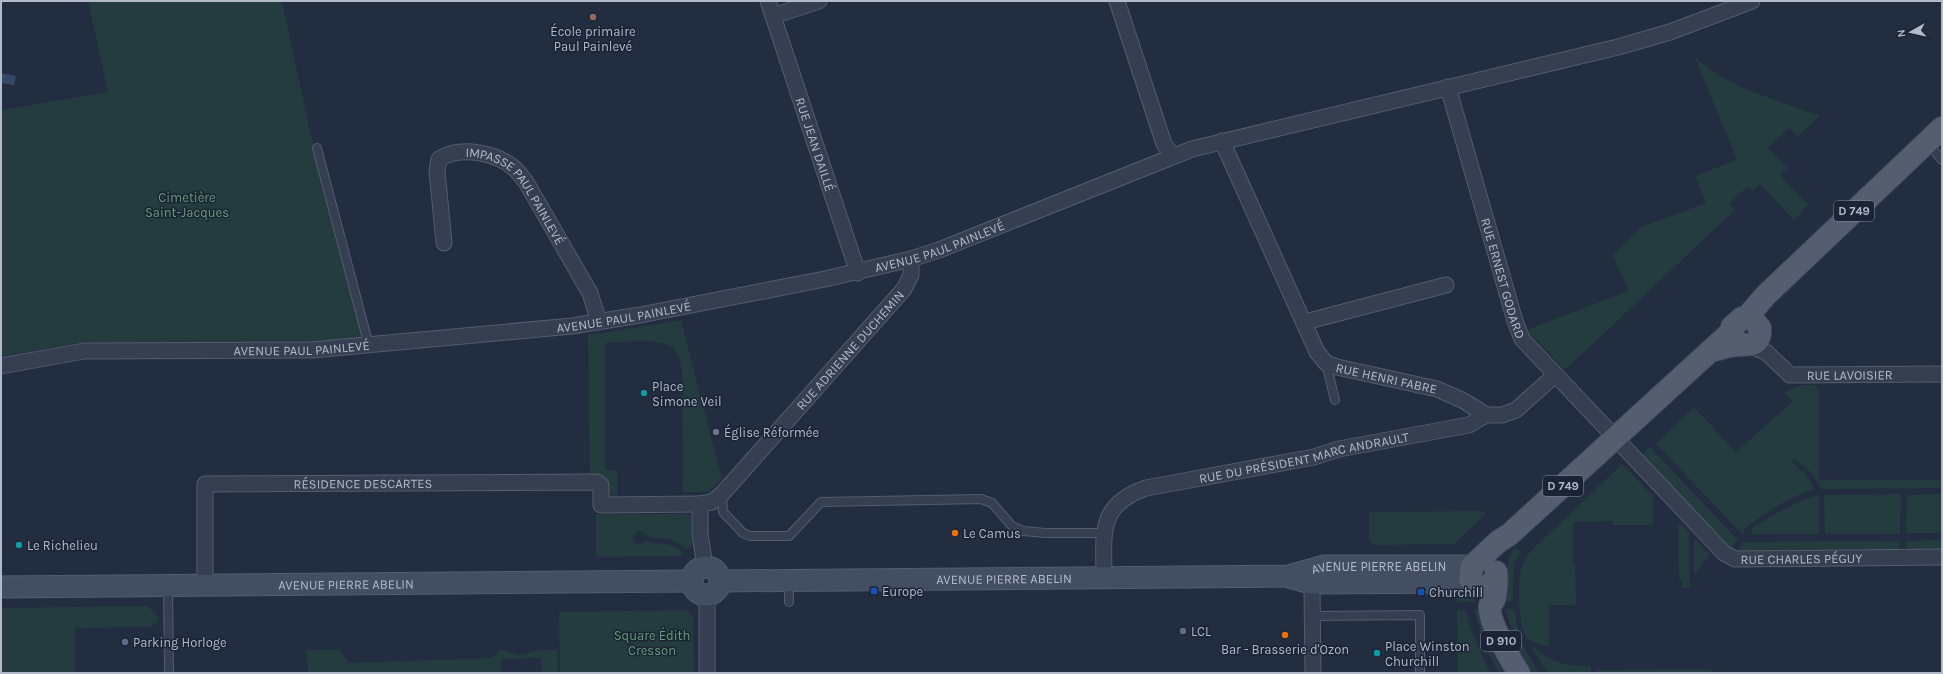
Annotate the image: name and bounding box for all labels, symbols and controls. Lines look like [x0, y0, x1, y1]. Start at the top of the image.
marker: École primaire Paul Painlevé [588, 12, 598, 22]
north arrow [1891, 12, 1931, 52]
place label: École primaire Paul Painlevé [550, 22, 636, 54]
text: N [1895, 29, 1909, 38]
street label: RUE JEAN DAILLÉ [792, 96, 839, 193]
street label: IMPASSE PAUL PAINLEVÉ [465, 145, 569, 248]
park label: Cimetière Saint-Jacques [145, 190, 229, 221]
road number: D 749 [1834, 201, 1874, 221]
street label: AVENUE PAUL PAINLEVÉ [873, 216, 1007, 275]
street label: RUE ERNEST GODARD [1478, 216, 1528, 341]
street label: RUE ADRIENNE DUCHEMIN [793, 287, 907, 413]
street label: AVENUE PAUL PAINLEVÉ [556, 296, 692, 335]
street label: AVENUE PAUL PAINLEVÉ [234, 336, 370, 358]
street label: RUE HENRI FABRE [1334, 360, 1439, 397]
street label: RUE LAVOISIER [1807, 367, 1893, 383]
place label: Place Simone Veil [652, 379, 722, 409]
marker: Place Simone Veil [639, 388, 649, 398]
place label: Église Réformée [724, 423, 819, 440]
marker: Église Réformée [711, 427, 721, 437]
street label: RUE DU PRÉSIDENT MARC ANDRAULT [1198, 429, 1410, 486]
street label: RÉSIDENCE DESCARTES [294, 474, 432, 492]
road number: D 749 [1543, 476, 1583, 496]
place label: Le Camus [963, 526, 1021, 541]
marker: Le Camus [950, 528, 960, 538]
place label: Le Richelieu [27, 538, 98, 553]
marker: Le Richelieu [14, 540, 24, 550]
street label: RUE CHARLES PÉGUY [1740, 549, 1862, 567]
street label: AVENUE PIERRE ABELIN [1309, 559, 1446, 577]
street label: AVENUE PIERRE ABELIN [936, 571, 1072, 587]
street label: AVENUE PIERRE ABELIN [278, 576, 414, 593]
place label: Europe [882, 584, 924, 599]
place label: Churchill [1429, 585, 1483, 600]
marker: Europe [869, 586, 879, 596]
marker: Churchill [1416, 587, 1426, 597]
place label: LCL [1191, 624, 1211, 639]
park label: Square Édith Cresson [614, 626, 690, 658]
marker: LCL [1178, 626, 1188, 636]
marker: Bar - Brasserie d'Ozon [1280, 630, 1290, 640]
road number: D 910 [1481, 631, 1521, 651]
place label: Parking Horloge [133, 635, 227, 650]
marker: Parking Horloge [120, 637, 130, 647]
place label: Place Winston Churchill [1385, 639, 1469, 669]
place label: Bar - Brasserie d'Ozon [1221, 642, 1349, 657]
marker: Place Winston Churchill [1372, 648, 1382, 658]

